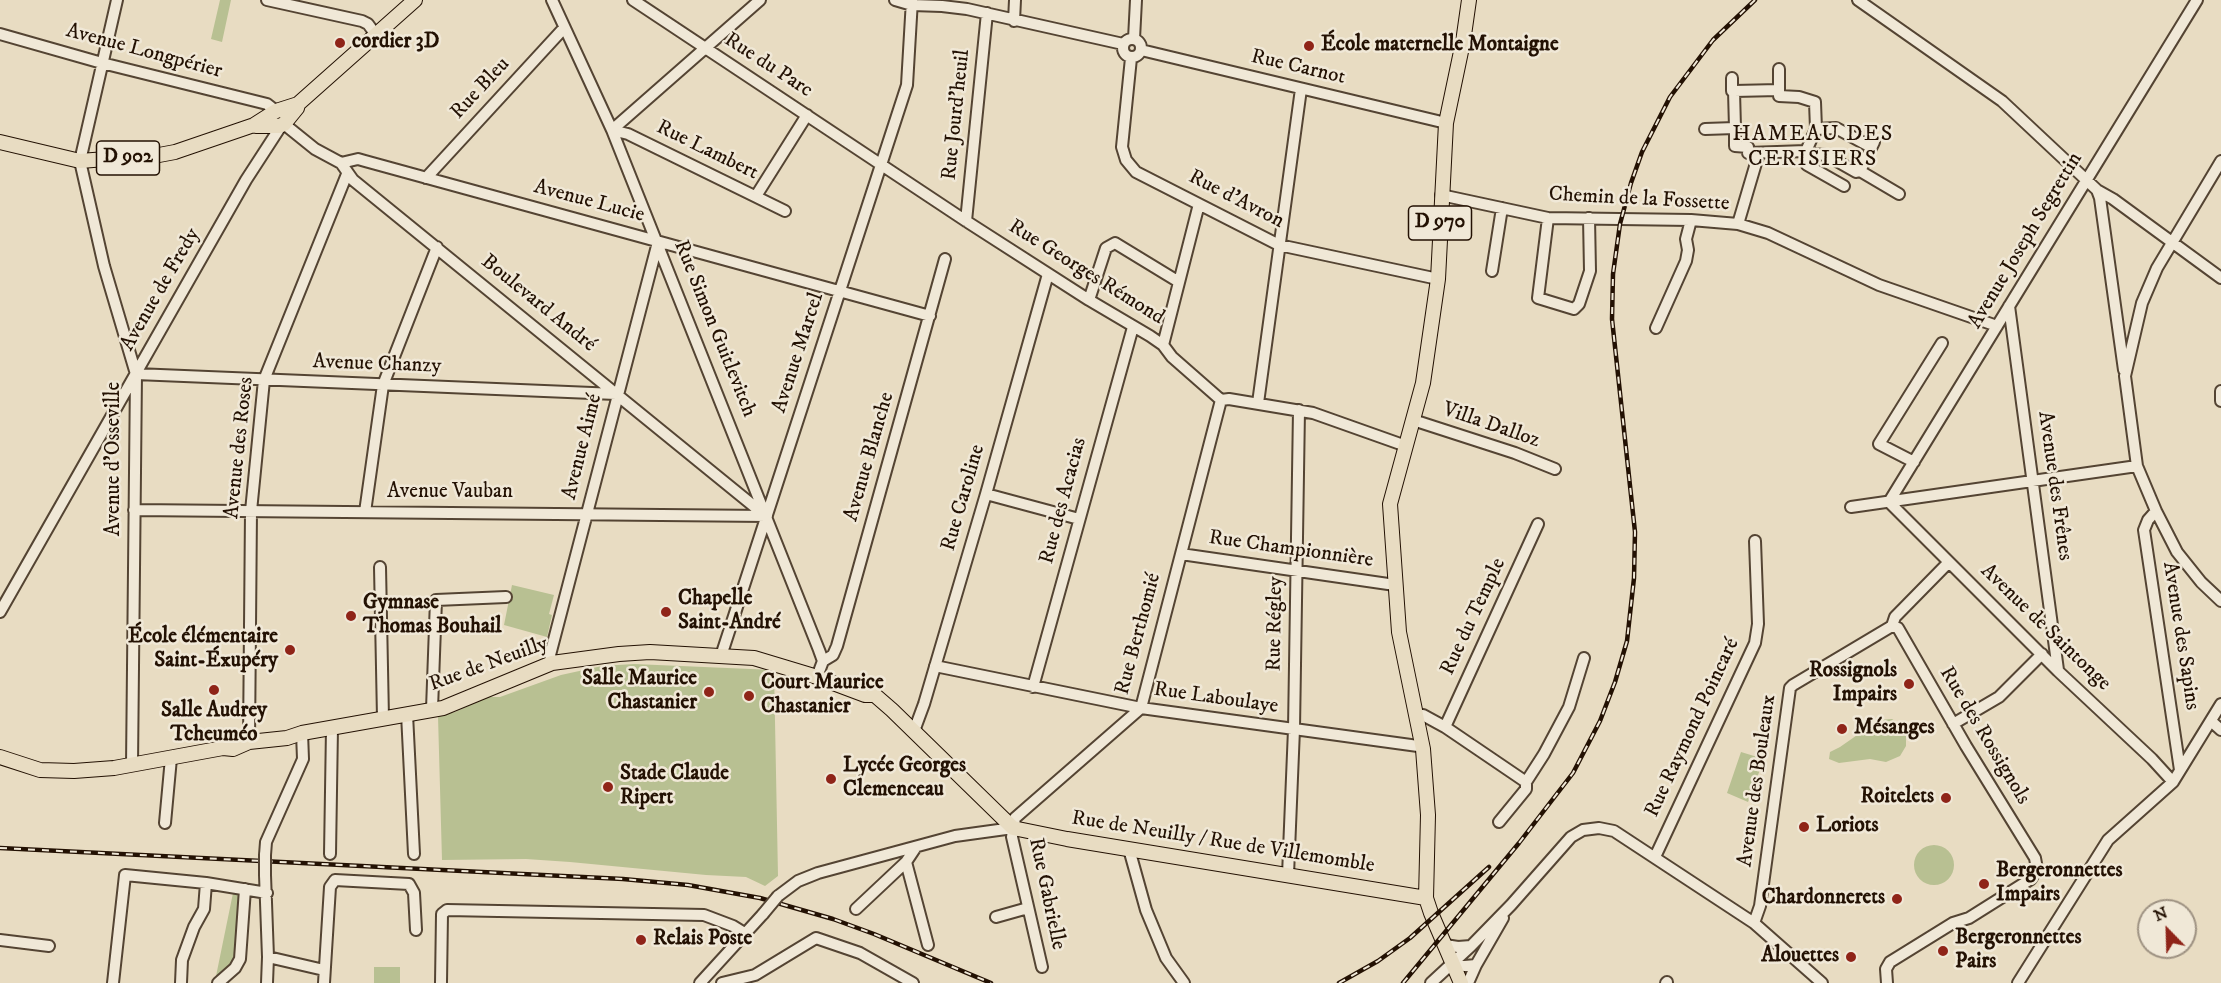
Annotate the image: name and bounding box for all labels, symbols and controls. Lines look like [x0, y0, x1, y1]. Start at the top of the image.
street label: Avenue Longpérier [63, 19, 225, 85]
street label: Rue du Parc [719, 28, 817, 104]
place label: cordier 3D [352, 30, 439, 56]
place label: École maternelle Montaigne [1321, 33, 1559, 59]
marker: cordier 3D [333, 36, 347, 50]
marker: École maternelle Montaigne [1302, 39, 1316, 53]
street label: Rue Carnot [1248, 45, 1348, 91]
street label: Rue Jourd'heuil [938, 49, 976, 181]
street label: Rue Bleu [446, 53, 516, 125]
street label: Rue Lambert [652, 116, 762, 186]
district label: HAMEAU DES CERISIERS [1732, 122, 1894, 174]
road number: D 902 [96, 141, 160, 175]
street label: Avenue Joseph Segrettin [1963, 148, 2089, 334]
street label: Rue d'Avron [1184, 165, 1288, 235]
street label: Avenue Lucie [531, 175, 647, 229]
street label: Chemin de la Fossette [1548, 183, 1730, 217]
road number: D 970 [1408, 206, 1472, 240]
street label: Rue Georges Rémond [1003, 215, 1169, 331]
street label: Avenue de Fredy [116, 224, 206, 356]
street label: Rue Simon Guitlevitch [667, 237, 761, 421]
street label: Boulevard André [475, 250, 601, 358]
street label: Avenue Marcel [768, 290, 830, 416]
street label: Avenue Chanzy [312, 350, 442, 380]
street label: Avenue des Roses [220, 376, 260, 520]
street label: Avenue d'Osseville [102, 382, 128, 536]
street label: Avenue Blanche [840, 390, 900, 524]
street label: Avenue Aimé [558, 391, 608, 503]
street label: Villa Dalloz [1439, 398, 1543, 454]
street label: Avenue des Frênes [2031, 410, 2077, 562]
street label: Rue des Acacias [1035, 435, 1093, 567]
street label: Rue Caroline [937, 442, 991, 554]
street label: Avenue Vauban [387, 480, 513, 506]
street label: Rue Championnière [1207, 526, 1375, 574]
street label: Rue du Temple [1436, 555, 1512, 679]
street label: Avenue de Saintonge [1974, 559, 2116, 697]
street label: Avenue des Sapins [2156, 560, 2204, 712]
street label: Rue Berthomié [1111, 570, 1167, 698]
street label: Rue Régley [1263, 576, 1289, 672]
place label: Chapelle Saint-André [678, 587, 781, 637]
place label: Gymnase Thomas Bouhail [363, 591, 502, 641]
marker: Chapelle Saint-André [659, 605, 673, 619]
marker: Gymnase Thomas Bouhail [344, 609, 358, 623]
place label: École élémentaire Saint-Éxupéry [128, 625, 278, 675]
street label: Rue de Neuilly [426, 632, 552, 698]
street label: Rue Raymond Poincaré [1640, 634, 1746, 822]
marker: École élémentaire Saint-Éxupéry [283, 643, 297, 657]
place label: Rossignols Impairs [1809, 659, 1897, 709]
street label: Rue des Rossignols [1933, 663, 2035, 809]
place label: Salle Maurice Chastanier [582, 667, 697, 717]
place label: Court Maurice Chastanier [761, 671, 884, 721]
marker: Rossignols Impairs [1902, 677, 1916, 691]
street label: Rue Laboulaye [1152, 678, 1280, 720]
marker: Salle Audrey Tcheuméo [207, 683, 221, 697]
marker: Salle Maurice Chastanier [702, 685, 716, 699]
marker: Court Maurice Chastanier [742, 689, 756, 703]
street label: Avenue des Bouleaux [1733, 693, 1783, 869]
place label: Salle Audrey Tcheuméo [161, 699, 267, 749]
place label: Mésanges [1854, 716, 1934, 742]
marker: Mésanges [1835, 722, 1849, 736]
place label: Lycée Georges Clemenceau [843, 754, 966, 804]
place label: Stade Claude Ripert [620, 762, 729, 812]
marker: Lycée Georges Clemenceau [824, 772, 838, 786]
marker: Stade Claude Ripert [601, 780, 615, 794]
place label: Roitelets [1860, 785, 1934, 811]
marker: Roitelets [1939, 791, 1953, 805]
street label: Rue de Neuilly / Rue de Villemomble [1070, 807, 1376, 879]
place label: Loriots [1816, 814, 1878, 840]
marker: Loriots [1797, 820, 1811, 834]
street label: Rue Gabrielle [1022, 836, 1070, 952]
place label: Bergeronnettes Impairs [1996, 859, 2122, 909]
marker: Bergeronnettes Impairs [1977, 877, 1991, 891]
place label: Chardonnerets [1762, 886, 1885, 912]
marker: Chardonnerets [1890, 892, 1904, 906]
north arrow [2137, 899, 2197, 959]
text: N [2151, 903, 2171, 926]
place label: Bergeronnettes Pairs [1955, 926, 2081, 976]
place label: Relais Poste [653, 927, 752, 953]
marker: Relais Poste [634, 933, 648, 947]
place label: Alouettes [1761, 944, 1839, 970]
marker: Bergeronnettes Pairs [1936, 944, 1950, 958]
marker: Alouettes [1844, 950, 1858, 964]

